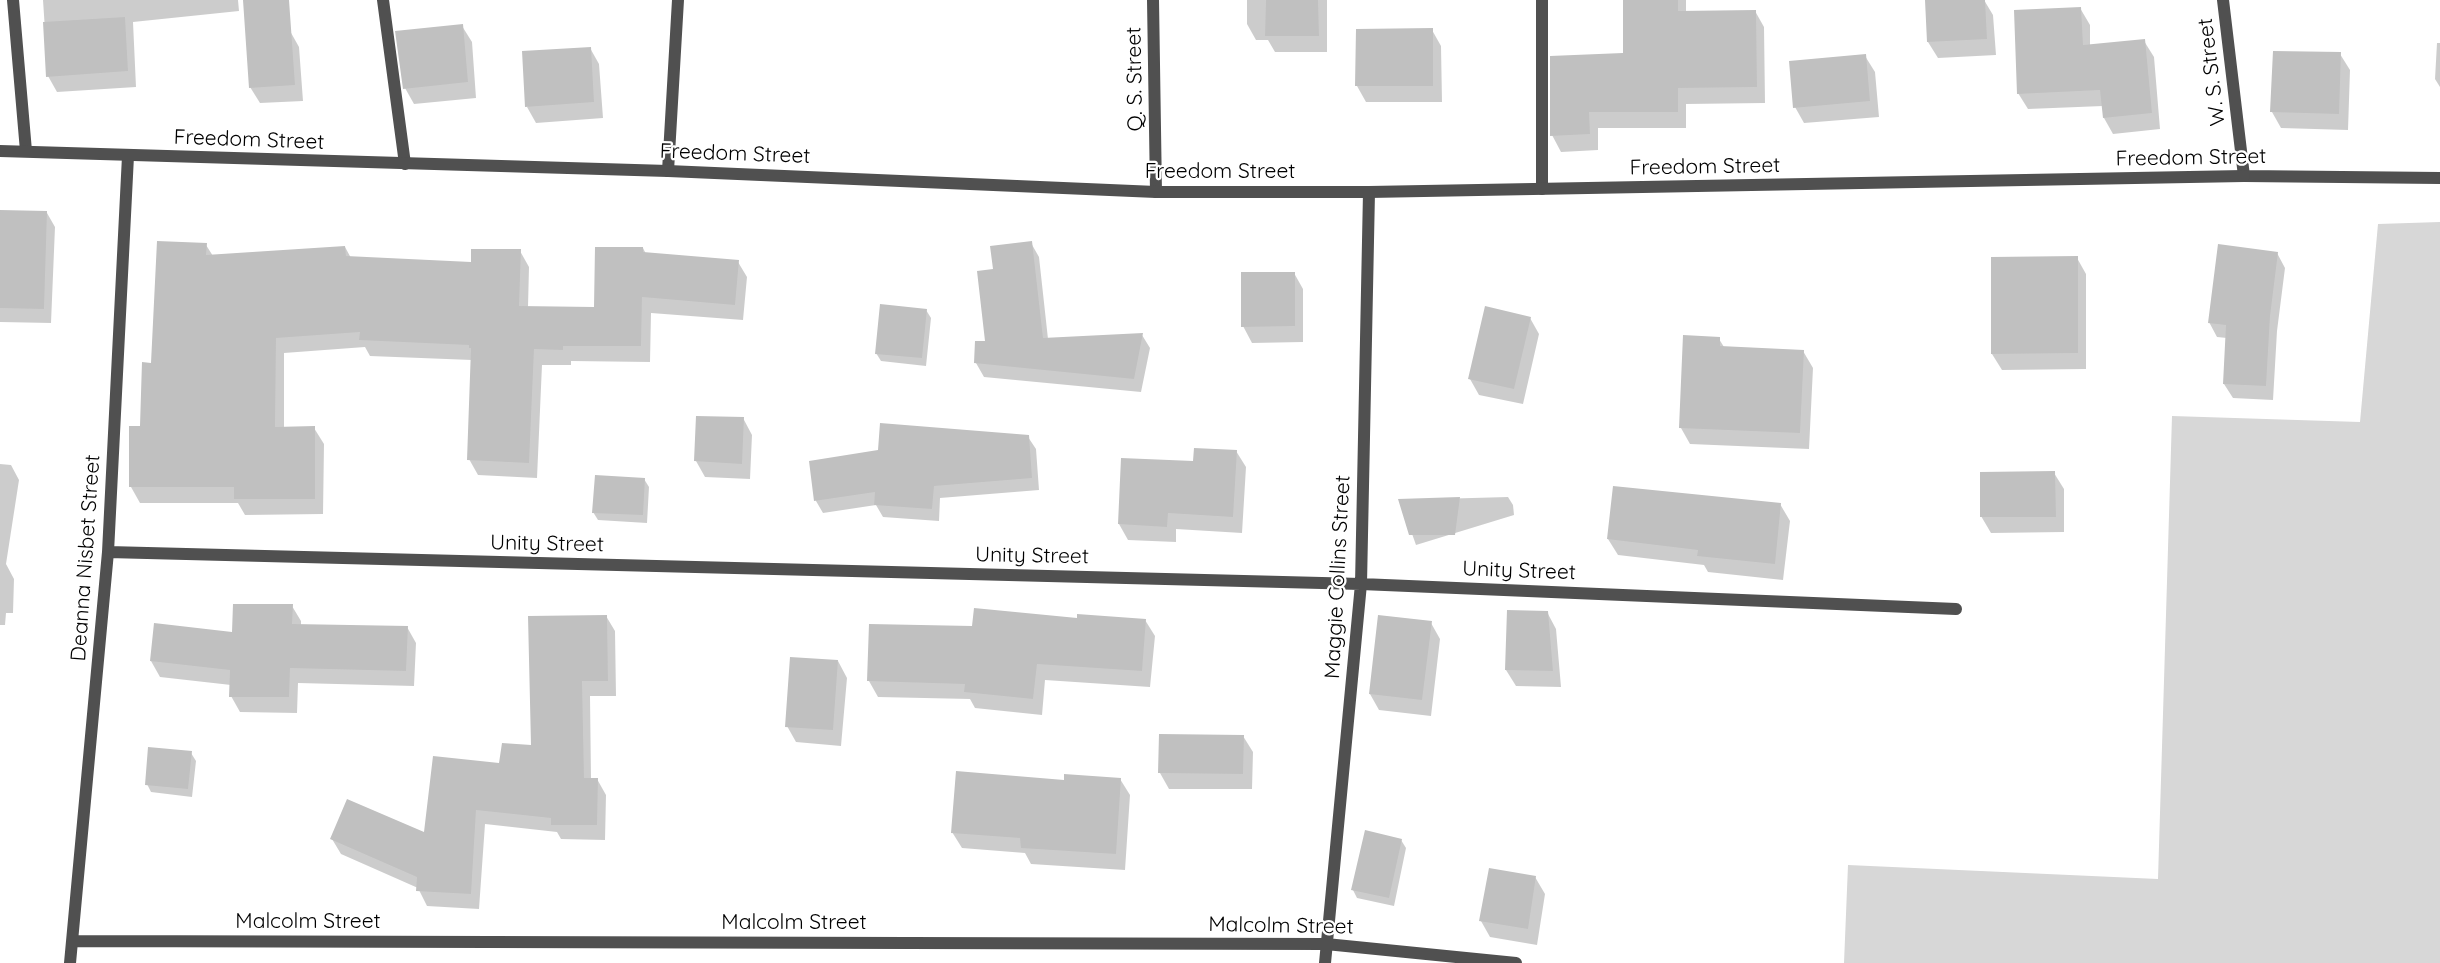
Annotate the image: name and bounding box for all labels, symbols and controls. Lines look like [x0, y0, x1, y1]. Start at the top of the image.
street label: W. S. Street [2193, 17, 2231, 127]
street label: Q. S. Street [1121, 27, 1149, 131]
street label: Freedom Street [173, 125, 325, 155]
street label: Freedom Street [659, 139, 811, 169]
street label: Freedom Street [2115, 144, 2267, 172]
street label: Freedom Street [1629, 153, 1781, 181]
street label: Freedom Street [1145, 159, 1295, 185]
street label: Deanna Nisbet Street [66, 454, 106, 662]
street label: Maggie Collins Street [1320, 474, 1356, 680]
street label: Unity Street [490, 530, 604, 558]
street label: Unity Street [975, 542, 1089, 570]
street label: Unity Street [1462, 556, 1576, 586]
street label: Malcolm Street [235, 909, 381, 935]
street label: Malcolm Street [721, 910, 867, 936]
street label: Malcolm Street [1208, 912, 1354, 940]

